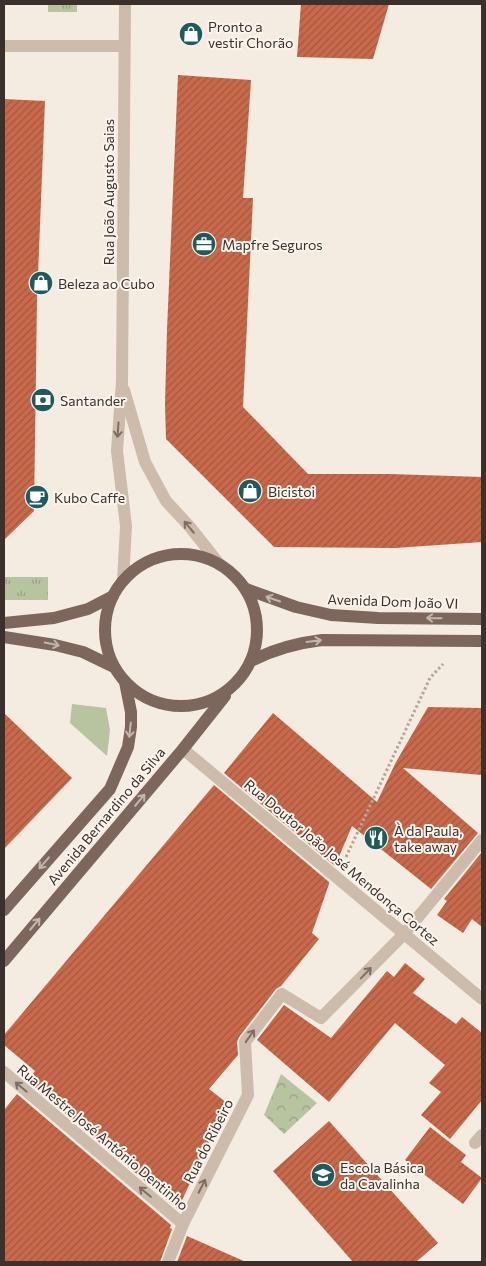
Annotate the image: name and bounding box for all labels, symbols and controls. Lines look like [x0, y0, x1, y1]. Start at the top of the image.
place label: Pronto a vestir Chorão [208, 18, 293, 51]
shop icon: Pronto a vestir Chorão [178, 21, 204, 47]
street label: Rua João Augusto Saias [100, 119, 117, 265]
office icon: Mapfre Seguros [191, 231, 217, 257]
place label: Mapfre Seguros [222, 236, 323, 253]
shop icon: Beleza ao Cubo [28, 270, 54, 296]
place label: Beleza ao Cubo [58, 275, 155, 292]
bank icon: Santander [30, 387, 56, 413]
place label: Santander [60, 392, 126, 409]
one-way arrow [114, 422, 123, 438]
shop icon: Bicistoi [237, 478, 263, 504]
place label: Bicistoi [268, 483, 315, 500]
cafe icon: Kubo Caffe [24, 484, 50, 510]
place label: Kubo Caffe [54, 489, 125, 506]
one-way arrow [184, 521, 195, 534]
street label: Avenida Dom João VI [327, 590, 459, 612]
one-way arrow [266, 594, 282, 603]
one-way arrow [426, 613, 442, 623]
one-way arrow [305, 636, 321, 646]
one-way arrow [44, 640, 60, 650]
one-way arrow [125, 721, 135, 737]
street label: Avenida Bernardino da Silva [43, 744, 169, 888]
street label: Rua Doutor João José Mendonça Cortez [241, 775, 443, 949]
one-way arrow [135, 793, 146, 806]
place label: À da Paula, take away [394, 822, 462, 855]
restaurant icon: À da Paula, take away [363, 825, 389, 851]
one-way arrow [38, 857, 50, 870]
one-way arrow [30, 917, 41, 930]
one-way arrow [360, 966, 372, 979]
one-way arrow [245, 1029, 255, 1043]
street label: Rua Mestre José António Dentinho [14, 1060, 192, 1214]
one-way arrow [15, 1082, 28, 1093]
street label: Rua do Ribeiro [179, 1096, 237, 1186]
place label: Escola Básica da Cavalinha [340, 1159, 424, 1192]
school or university icon: Escola Básica da Cavalinha [310, 1162, 336, 1188]
one-way arrow [198, 1179, 207, 1194]
one-way arrow [139, 1186, 152, 1198]

